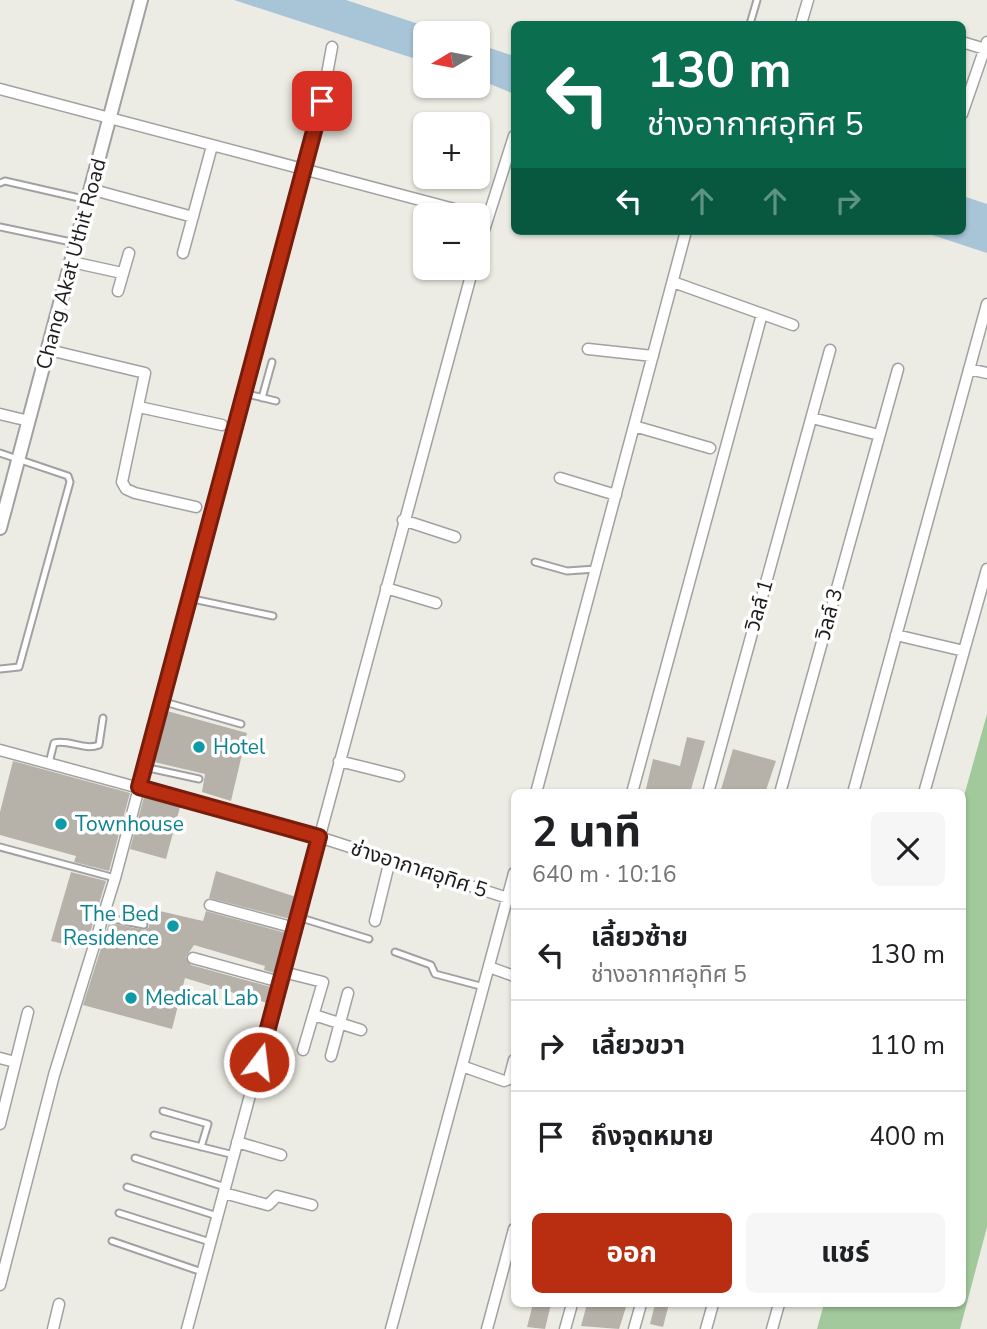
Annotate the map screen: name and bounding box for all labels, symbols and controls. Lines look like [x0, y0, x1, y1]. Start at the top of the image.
north arrow [413, 21, 490, 98]
map controls [413, 21, 490, 280]
text: 130 m [647, 37, 791, 104]
icon: left [532, 49, 623, 140]
pin [292, 71, 352, 131]
icon: arrive [303, 82, 341, 120]
text: ช่างอากาศอุทิศ 5 [647, 103, 864, 146]
button: + [413, 112, 490, 189]
street label: Chang Akat Uthit Road [29, 155, 113, 373]
icon: left [610, 182, 648, 220]
icon: ahead [683, 182, 721, 220]
icon: ahead [756, 182, 794, 220]
icon: right [829, 182, 867, 220]
button: − [413, 203, 490, 280]
street label: วิลล์ 1 [738, 576, 780, 634]
street label: วิลล์ 3 [809, 585, 849, 643]
place label: Hotel [213, 733, 266, 761]
marker: Hotel [191, 739, 207, 755]
text: 2 นาที [532, 804, 641, 861]
place label: Townhouse [75, 810, 184, 838]
button: close [871, 812, 945, 886]
marker: Townhouse [53, 816, 69, 832]
street label: ช่างอากาศอุทิศ 5 [347, 834, 491, 904]
text: 640 m · 10:16 [532, 859, 677, 890]
place label: The Bed Residence [63, 900, 159, 952]
marker: The Bed Residence [165, 918, 181, 934]
text: เลี้ยวซ้าย [591, 920, 688, 955]
icon: left [532, 936, 570, 974]
text: 130 m [869, 937, 945, 972]
text: ช่างอากาศอุทิศ 5 [591, 959, 747, 990]
place label: Medical Lab [145, 984, 258, 1012]
marker: Medical Lab [123, 990, 139, 1006]
position arrow [222, 1025, 296, 1099]
icon: right [532, 1027, 570, 1065]
text: เลี้ยวขวา [591, 1028, 685, 1063]
text: 110 m [869, 1028, 945, 1063]
icon: arrive [532, 1118, 570, 1156]
text: ถึงจุดหมาย [591, 1119, 714, 1154]
text: 400 m [869, 1119, 945, 1154]
button: ออก [532, 1213, 732, 1293]
button: แชร์ [746, 1213, 945, 1293]

